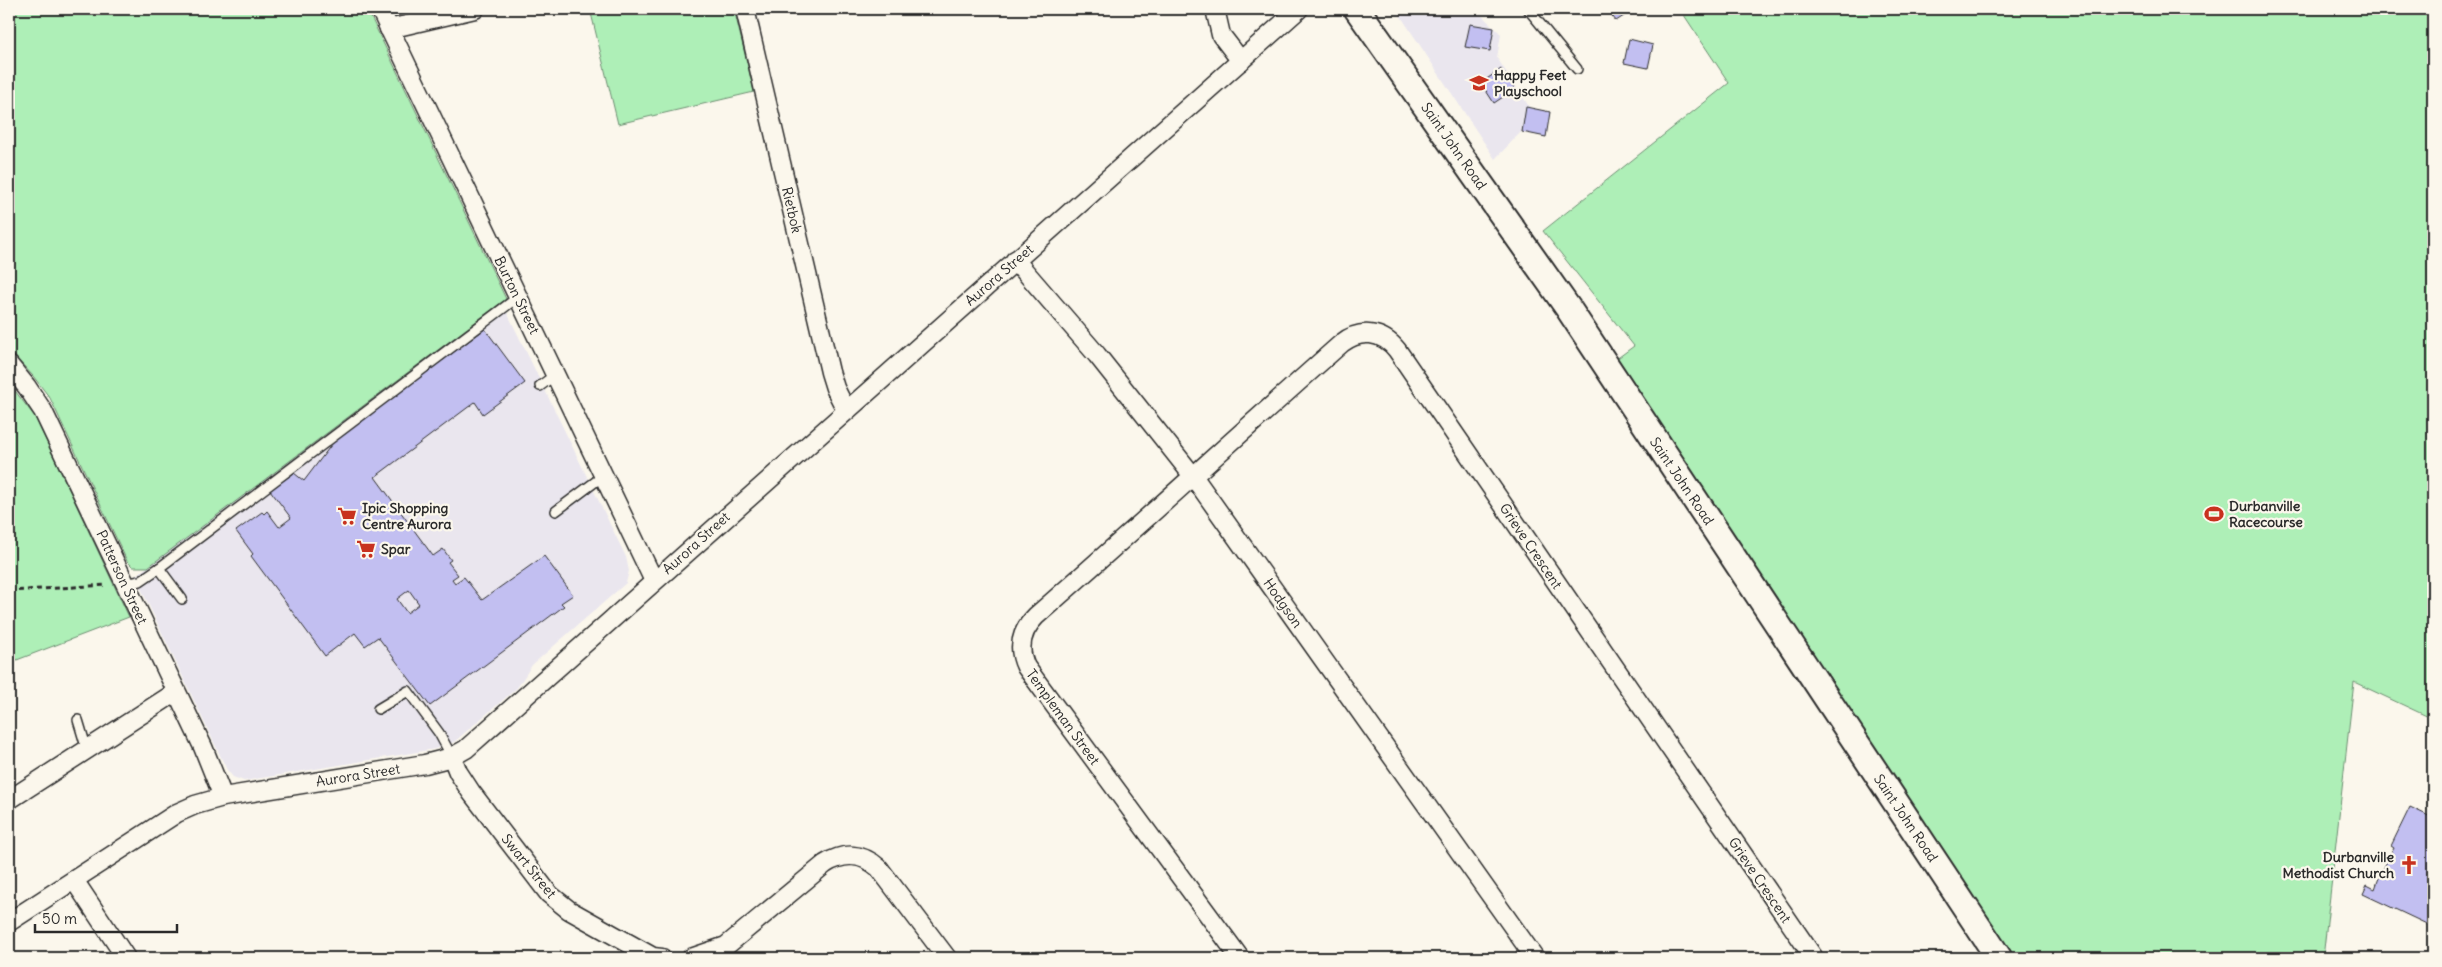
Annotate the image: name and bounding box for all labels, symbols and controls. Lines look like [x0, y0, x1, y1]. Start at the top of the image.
place label: Happy Feet Playschool [1494, 66, 1567, 100]
school or university icon: Happy Feet Playschool [1468, 72, 1490, 94]
street label: Saint John Road [1417, 99, 1491, 193]
street label: Rietbok [778, 185, 806, 235]
street label: Aurora Street [961, 240, 1037, 310]
street label: Burton Street [490, 253, 544, 337]
street label: Saint John Road [1646, 434, 1718, 528]
place label: Durbanville Racecourse [2229, 497, 2303, 531]
place label: Ipic Shopping Centre Aurora [362, 499, 451, 533]
street label: Grieve Crescent [1496, 500, 1566, 593]
sports icon: Durbanville Racecourse [2203, 503, 2225, 525]
supermarket icon: Ipic Shopping Centre Aurora [336, 505, 358, 527]
street label: Aurora Street [658, 508, 734, 578]
street label: Patterson Street [92, 527, 152, 627]
supermarket icon: Spar [355, 538, 377, 560]
place label: Spar [381, 540, 411, 558]
street label: Hodgson [1259, 575, 1307, 631]
street label: Templeman Street [1022, 666, 1104, 769]
street label: Aurora Street [315, 759, 402, 791]
street label: Saint John Road [1870, 771, 1942, 865]
street label: Swart Street [498, 830, 561, 902]
street label: Grieve Crescent [1725, 834, 1795, 927]
place label: Durbanville Methodist Church [2283, 848, 2394, 882]
church icon: Durbanville Methodist Church [2398, 854, 2420, 876]
scale bar [35, 902, 178, 934]
text: 50 m [42, 909, 77, 928]

